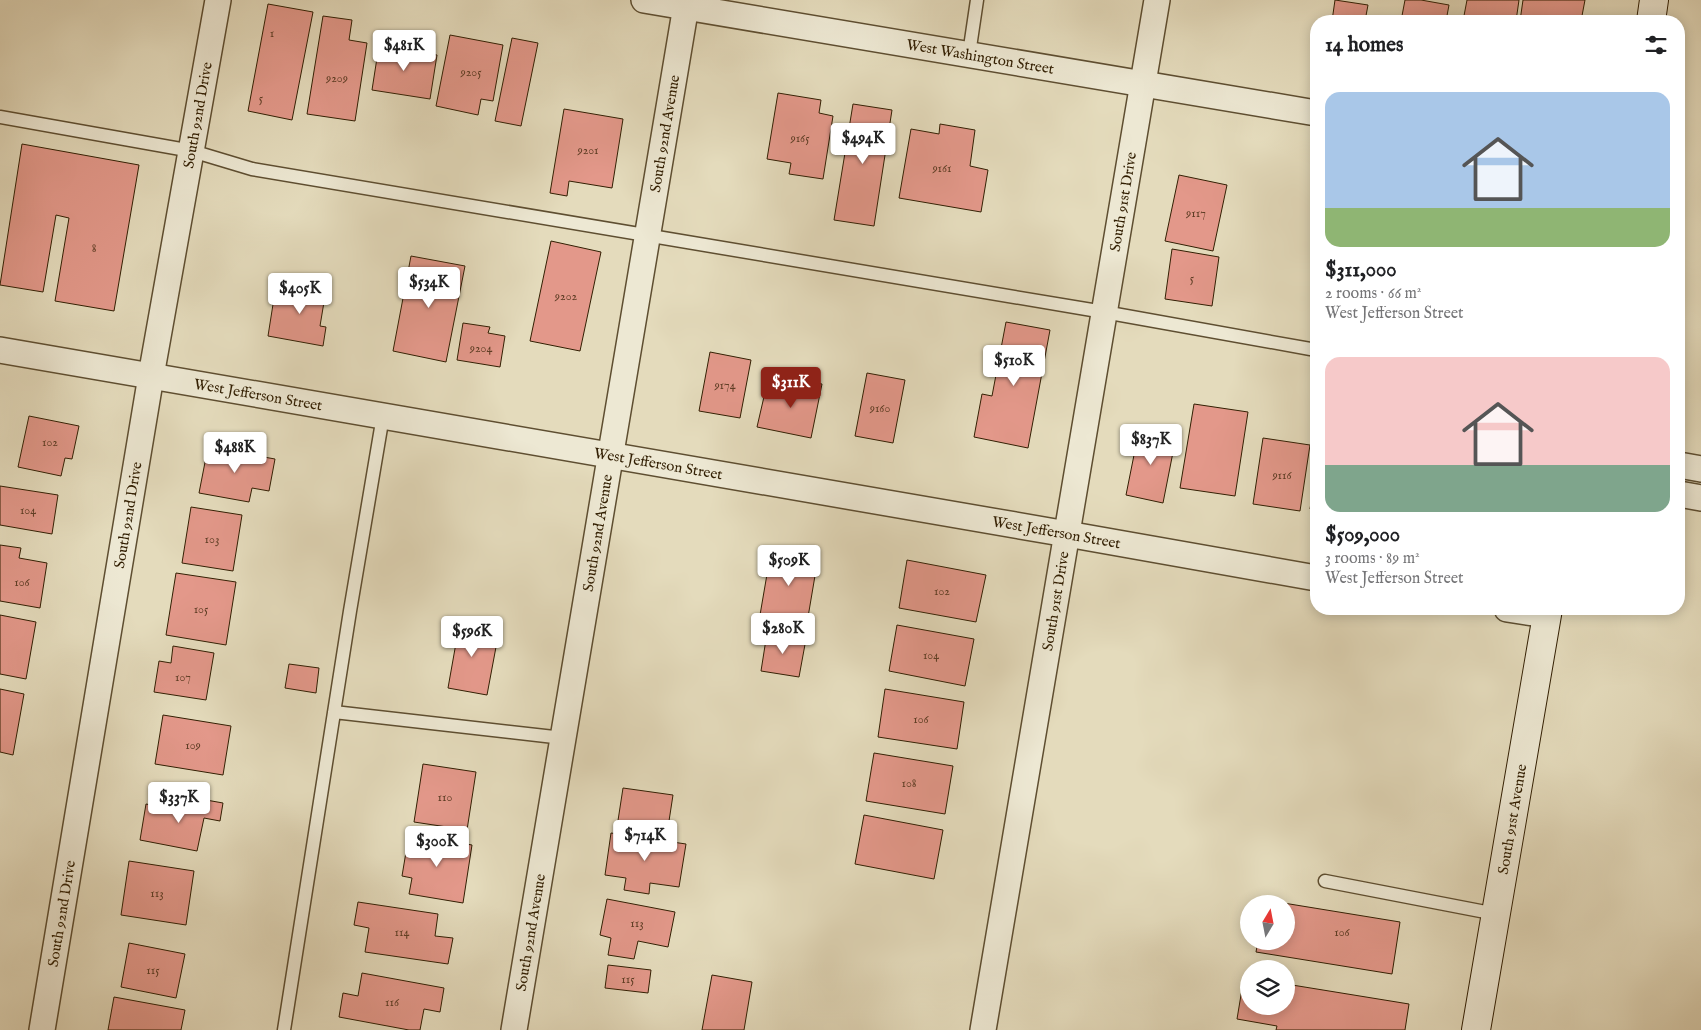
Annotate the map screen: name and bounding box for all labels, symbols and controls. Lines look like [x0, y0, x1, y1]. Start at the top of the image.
house number: 1 [270, 26, 274, 41]
pin: $481K [369, 30, 439, 72]
icon: filters [1642, 31, 1670, 59]
text: 14 homes [1325, 32, 1403, 59]
street label: West Washington Street [905, 35, 1055, 79]
text: $481K [384, 36, 424, 56]
street label: South 92nd Drive [179, 60, 217, 170]
house number: 9205 [459, 65, 482, 80]
house number: 9209 [325, 71, 348, 86]
street label: South 92nd Avenue [646, 73, 684, 194]
house number: 5 [259, 91, 264, 106]
pin: $494K [828, 122, 898, 165]
icon: home [1453, 124, 1543, 214]
text: $494K [842, 129, 885, 149]
house number: 9165 [789, 131, 810, 146]
house number: 9201 [576, 143, 599, 158]
street label: South 91st Drive [1106, 150, 1141, 253]
house number: 9161 [931, 161, 952, 176]
house number: 9117 [1185, 206, 1206, 221]
house number: 8 [92, 241, 97, 256]
text: $311,000 [1325, 257, 1397, 284]
pin: $534K [394, 266, 464, 309]
house number: 5 [1190, 271, 1195, 286]
pin: $405K [265, 272, 335, 315]
text: $534K [409, 273, 449, 293]
text: $405K [279, 279, 321, 299]
text: 2 rooms · 66 m² [1325, 284, 1421, 304]
house number: 9202 [554, 289, 578, 304]
text: West Jefferson Street [1325, 304, 1464, 324]
house number: 9204 [469, 341, 492, 356]
pin: $510K [979, 344, 1049, 387]
text: $510K [994, 351, 1034, 371]
pin: $311K [756, 366, 826, 409]
text: $311K [772, 373, 810, 393]
street label: West Jefferson Street [192, 375, 324, 415]
house number: 9174 [713, 378, 736, 393]
icon: home [1453, 389, 1543, 479]
house number: 9160 [869, 401, 890, 416]
pin: $837K [1116, 424, 1186, 466]
text: $837K [1131, 430, 1171, 450]
pin: $488K [200, 432, 270, 474]
house number: 102 [42, 435, 58, 450]
text: $488K [215, 438, 255, 458]
street label: West Jefferson Street [592, 444, 724, 484]
street label: South 92nd Drive [110, 460, 147, 570]
house number: 9116 [1271, 468, 1293, 483]
street label: South 92nd Avenue [579, 473, 617, 593]
house number: 104 [20, 503, 36, 518]
street label: West Jefferson Street [991, 512, 1122, 553]
text: $509,000 [1325, 522, 1400, 549]
house number: 103 [205, 532, 219, 547]
pin: $509K [754, 544, 824, 587]
text: 3 rooms · 89 m² [1325, 549, 1420, 569]
street label: South 91st Drive [1038, 550, 1074, 652]
text: $509K [768, 551, 810, 571]
text: West Jefferson Street [1325, 569, 1464, 589]
house number: 106 [14, 575, 31, 590]
house number: 102 [934, 584, 950, 599]
house number: 105 [194, 602, 209, 617]
pin: $280K [748, 612, 818, 655]
pin: $596K [437, 616, 507, 658]
text: $280K [762, 619, 804, 639]
text: $596K [452, 622, 492, 642]
house number: 104 [923, 648, 939, 663]
house number: 107 [175, 670, 191, 685]
house number: 106 [913, 712, 930, 727]
house number: 109 [185, 738, 201, 753]
street label: South 91st Avenue [1494, 762, 1531, 876]
house number: 108 [901, 776, 917, 791]
pin: $337K [144, 782, 214, 824]
text: $337K [159, 788, 199, 808]
house number: 110 [438, 790, 452, 805]
pin: $714K [610, 820, 680, 862]
pin: $300K [402, 826, 472, 868]
text: $714K [624, 826, 666, 846]
text: $300K [416, 832, 458, 852]
street label: South 92nd Drive [44, 859, 80, 968]
street label: South 92nd Avenue [512, 872, 550, 993]
house number: 113 [150, 886, 164, 901]
north arrow [1240, 895, 1295, 950]
map controls [1240, 895, 1295, 1015]
house number: 113 [630, 916, 644, 931]
house number: 114 [395, 925, 410, 940]
house number: 106 [1334, 925, 1351, 940]
button: layers [1240, 960, 1295, 1015]
house number: 115 [146, 963, 160, 978]
house number: 115 [621, 972, 635, 987]
house number: 116 [385, 995, 400, 1010]

